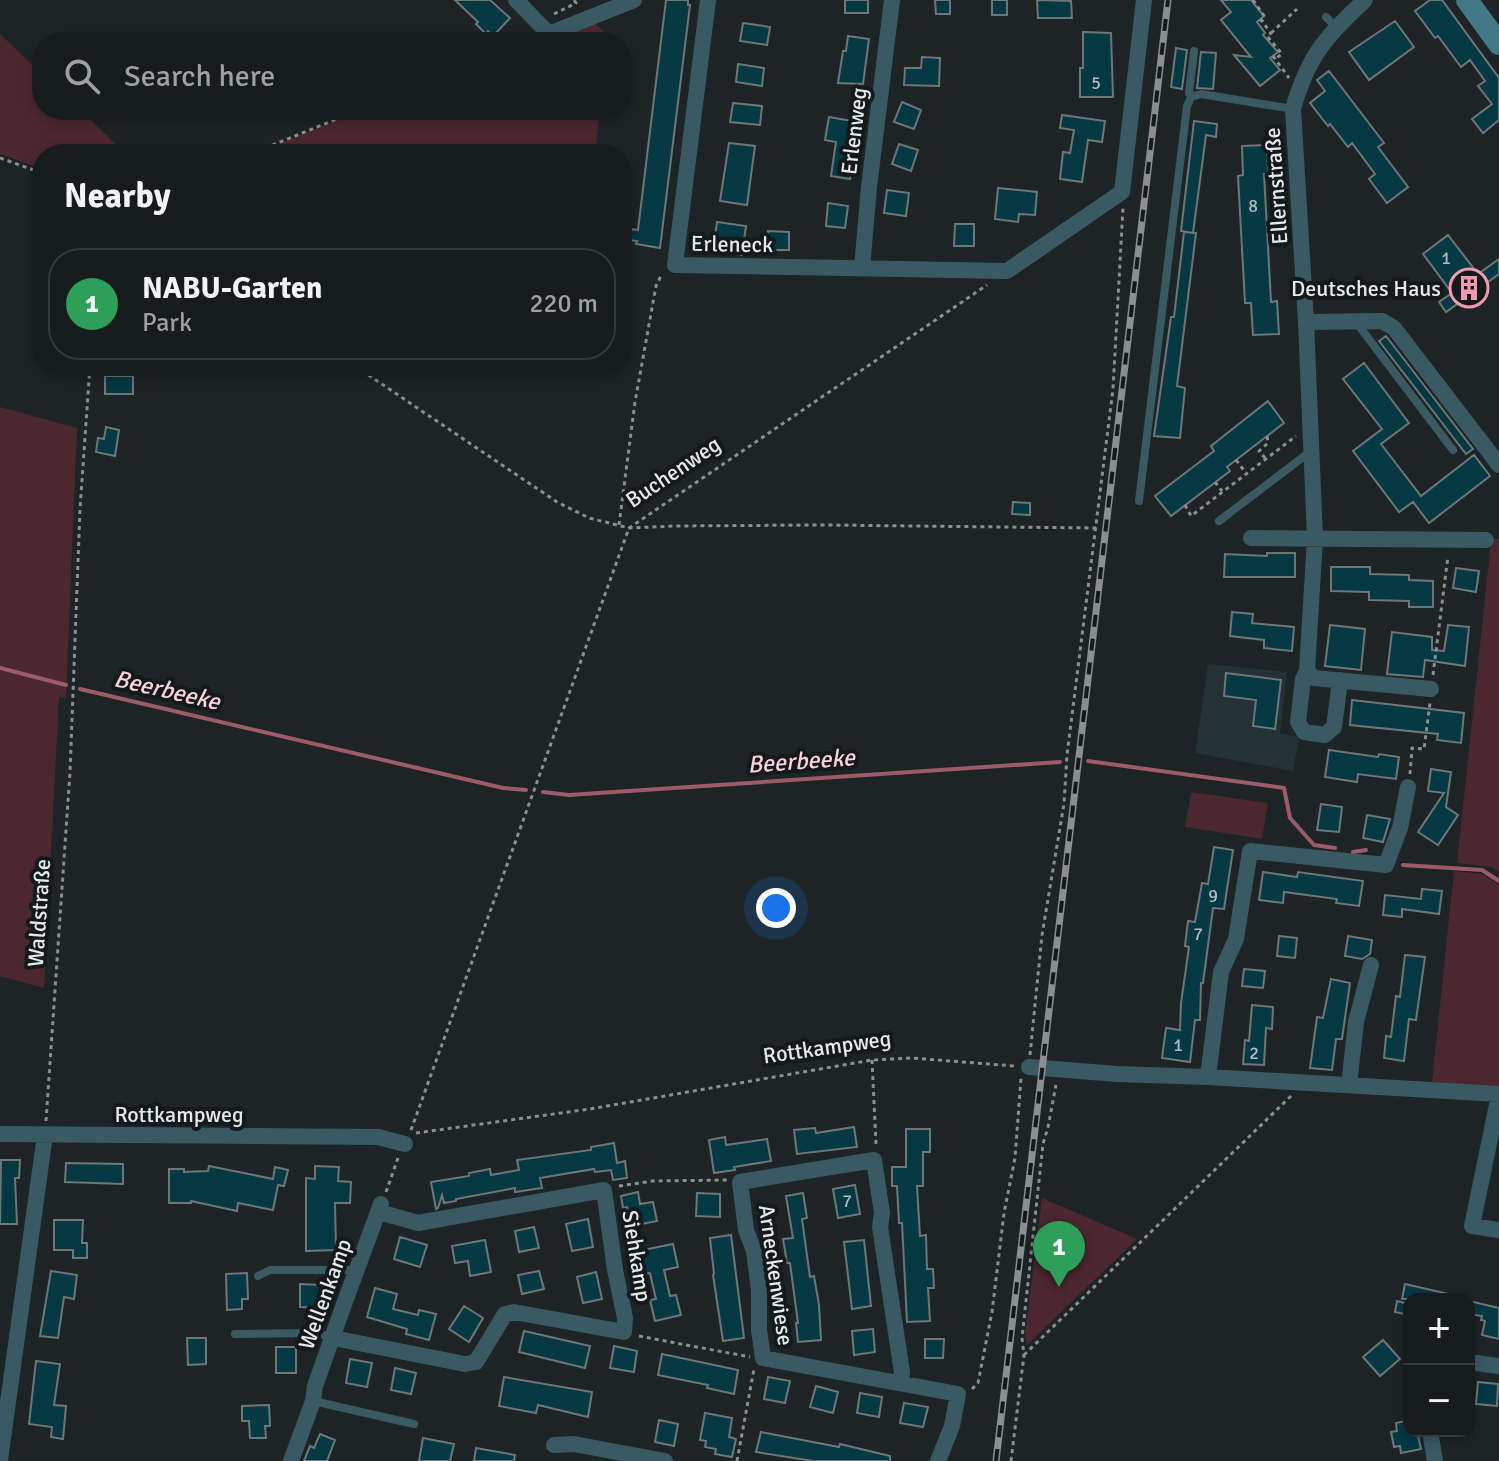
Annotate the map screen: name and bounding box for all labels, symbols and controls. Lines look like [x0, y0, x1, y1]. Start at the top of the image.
search box [32, 32, 632, 120]
icon: search [60, 54, 104, 98]
text: Search here [124, 58, 275, 95]
house number: 5 [1091, 72, 1101, 94]
street label: Erlenweg [835, 86, 873, 176]
street label: Ellernstraße [1258, 127, 1294, 245]
text: Nearby [64, 175, 171, 217]
house number: 8 [1248, 195, 1258, 217]
street label: Erleneck [691, 230, 773, 258]
house number: 1 [1441, 247, 1451, 269]
building icon: Deutsches Haus [1448, 267, 1490, 309]
text: NABU-Garten [142, 270, 322, 307]
place label: Deutsches Haus [1291, 275, 1441, 302]
text: 1 [85, 288, 99, 320]
text: 220 m [529, 288, 598, 320]
text: Park [142, 307, 192, 339]
street label: Buchenweg [620, 430, 726, 514]
water label: Beerbeeke [111, 663, 224, 717]
water label: Beerbeeke [746, 742, 857, 780]
street label: Waldstraße [22, 858, 56, 968]
house number: 9 [1208, 885, 1218, 907]
your location [756, 888, 796, 928]
house number: 7 [1193, 923, 1203, 945]
street label: Rottkampweg [761, 1025, 893, 1069]
house number: 1 [1173, 1034, 1183, 1056]
house number: 2 [1249, 1042, 1259, 1064]
street label: Rottkampweg [114, 1101, 244, 1128]
house number: 7 [842, 1190, 852, 1212]
street label: Arneckenwiese [753, 1203, 799, 1347]
street label: Siehkamp [616, 1208, 658, 1304]
pin: 1 [1033, 1221, 1085, 1287]
street label: Wellenkamp [293, 1235, 357, 1353]
map controls [1403, 1293, 1475, 1437]
button: + [1403, 1293, 1475, 1365]
button: − [1403, 1365, 1475, 1437]

